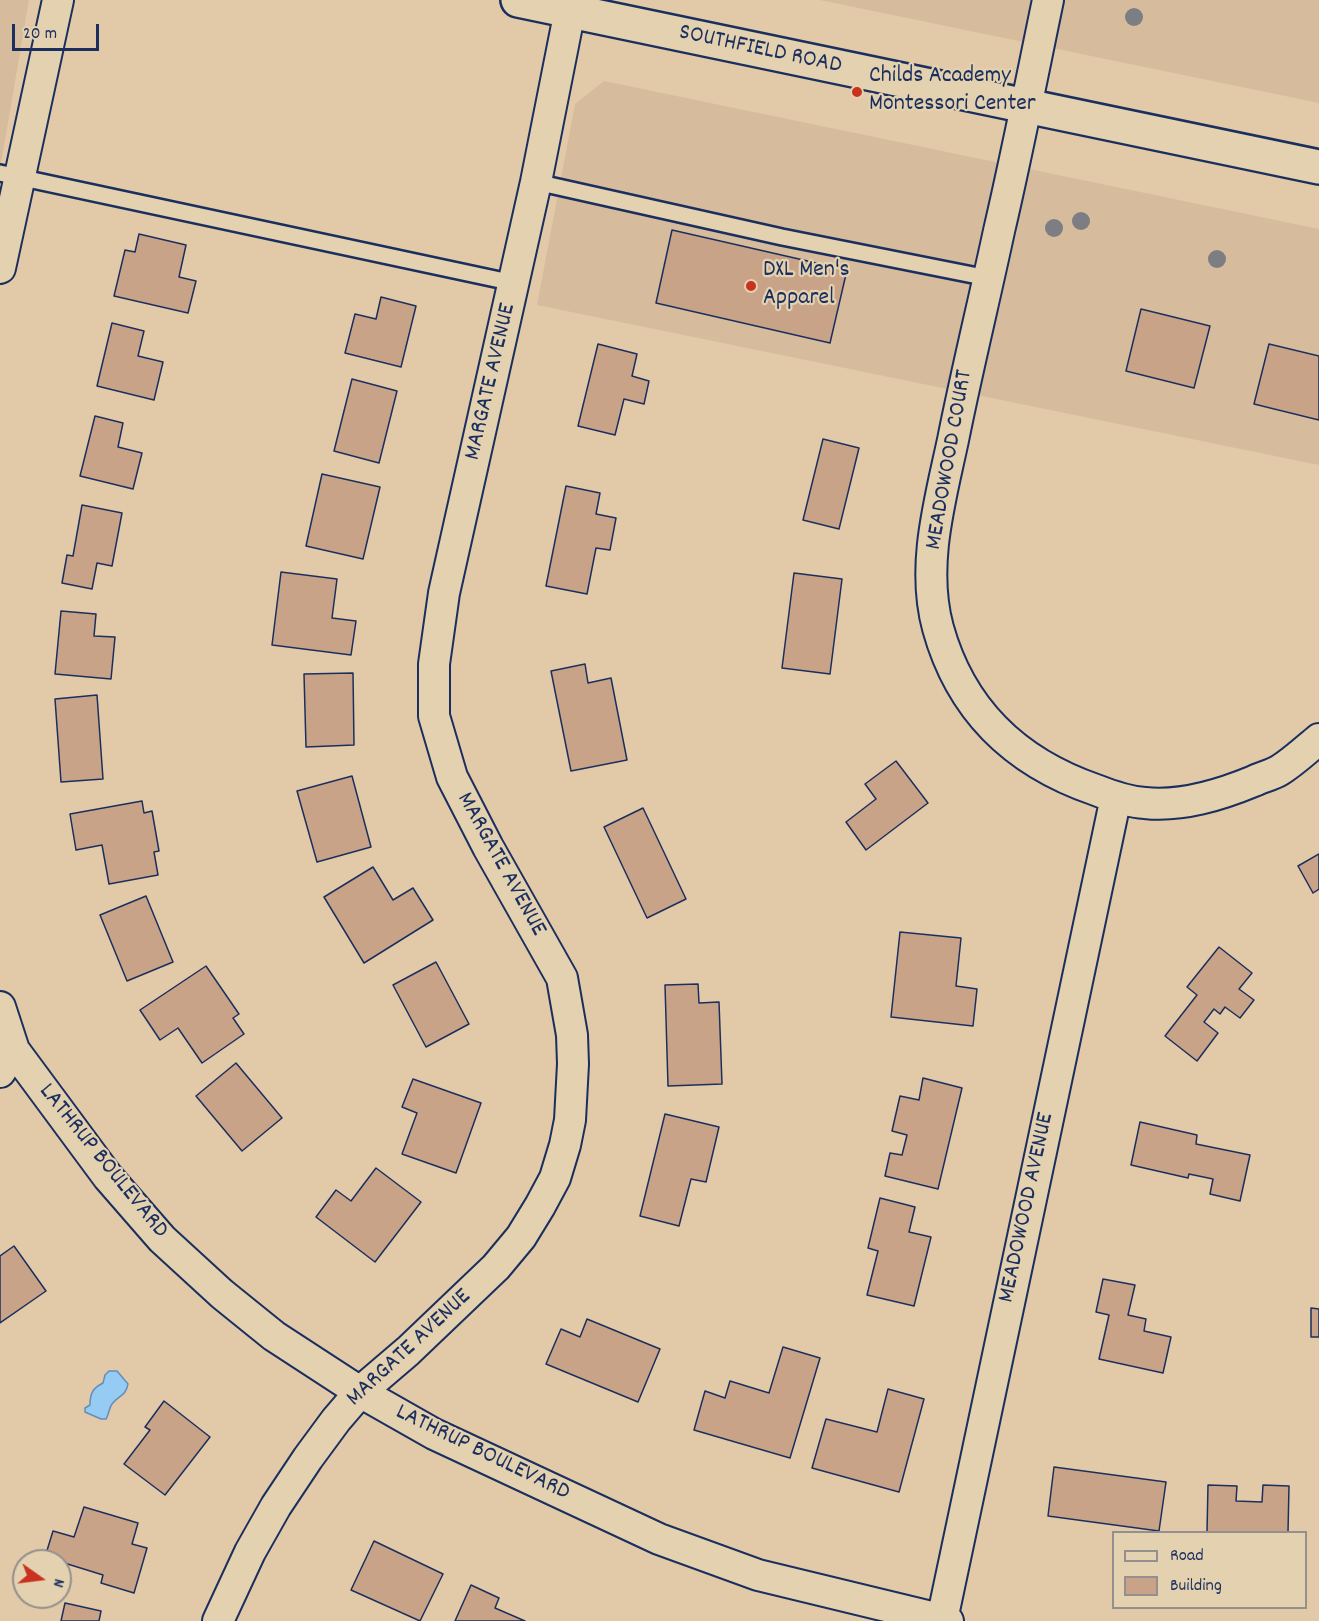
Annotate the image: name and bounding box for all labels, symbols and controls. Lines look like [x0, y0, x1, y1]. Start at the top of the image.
scale bar [15, 12, 102, 50]
street label: SOUTHFIELD ROAD [676, 20, 844, 82]
text: 20 m [23, 22, 57, 47]
place label: Childs Academy Montessori Center [869, 64, 1036, 120]
marker: Childs Academy Montessori Center [850, 85, 864, 99]
place label: DXL Men's Apparel [763, 258, 850, 314]
marker: DXL Men's Apparel [744, 279, 758, 293]
street label: MARGATE AVENUE [460, 301, 524, 463]
street label: MEADOWOOD COURT [921, 368, 981, 552]
street label: MARGATE AVENUE [449, 788, 551, 942]
street label: LATHRUP BOULEVARD [31, 1079, 173, 1245]
street label: MEADOWOOD AVENUE [994, 1110, 1062, 1306]
street label: MARGATE AVENUE [342, 1284, 478, 1414]
street label: LATHRUP BOULEVARD [390, 1399, 574, 1509]
legend [1112, 1531, 1307, 1609]
text: Road [1170, 1544, 1204, 1569]
north arrow [12, 1549, 72, 1609]
text: Building [1170, 1574, 1222, 1599]
text: N [46, 1576, 70, 1590]

